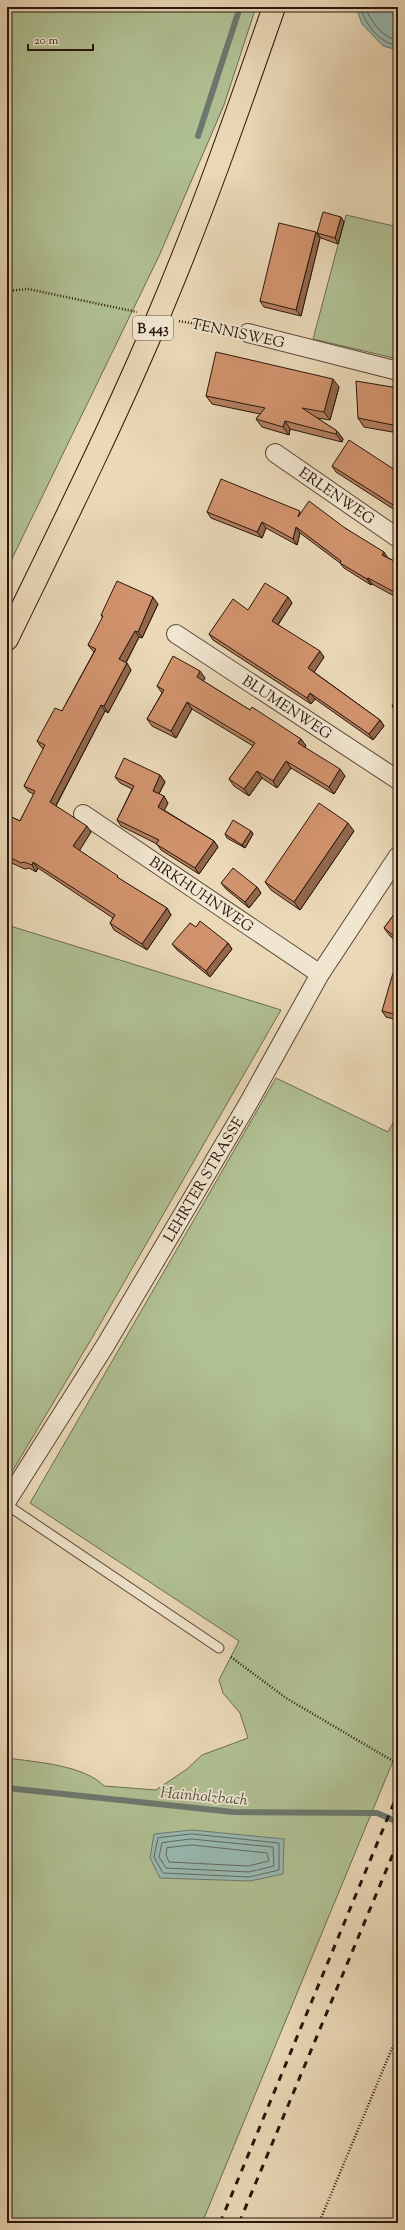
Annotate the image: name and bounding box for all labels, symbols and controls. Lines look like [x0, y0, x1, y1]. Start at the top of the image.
scale bar [28, 26, 93, 52]
text: 20 m [34, 32, 59, 50]
street label: TENNISWEG [189, 314, 286, 355]
road number: B 443 [133, 316, 173, 340]
street label: ERLENWEG [294, 463, 378, 531]
street label: BLUMENWEG [237, 671, 335, 745]
street label: BIRKHUHNWEG [144, 852, 257, 938]
street label: LEHRTER STRASSE [160, 1113, 250, 1247]
water label: Hainholzbach [159, 1782, 249, 1813]

